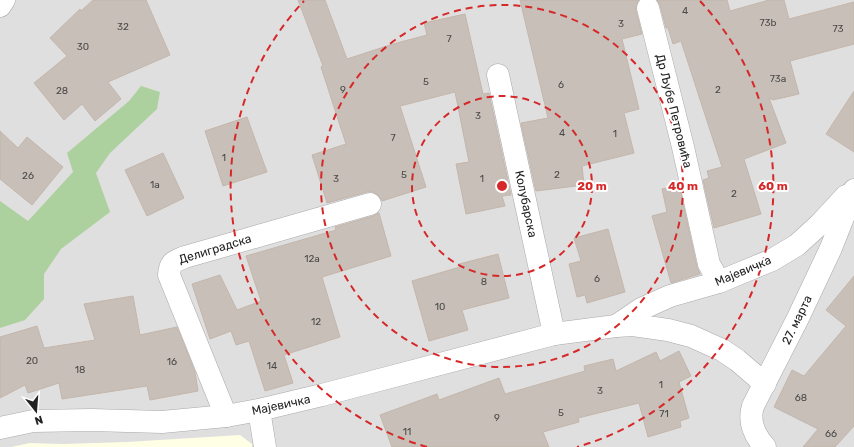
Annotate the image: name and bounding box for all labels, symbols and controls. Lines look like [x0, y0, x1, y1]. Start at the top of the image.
house number: 4 [682, 5, 688, 17]
house number: 73b [759, 17, 777, 29]
house number: 3 [618, 18, 624, 30]
house number: 32 [117, 21, 129, 33]
house number: 73 [832, 23, 844, 35]
house number: 7 [446, 33, 452, 45]
house number: 30 [77, 41, 89, 53]
street label: Др Љубе Петровића [653, 53, 695, 169]
house number: 73a [770, 73, 786, 85]
house number: 5 [423, 76, 429, 88]
house number: 6 [558, 79, 564, 91]
house number: 9 [340, 84, 346, 96]
house number: 2 [715, 84, 721, 96]
house number: 28 [56, 85, 68, 97]
house number: 3 [475, 110, 481, 122]
house number: 4 [559, 127, 565, 139]
house number: 1 [613, 128, 617, 140]
house number: 7 [390, 132, 396, 144]
house number: 1 [222, 152, 226, 164]
house number: 5 [401, 169, 407, 181]
street label: Колубарска [512, 169, 540, 239]
house number: 2 [554, 169, 560, 181]
house number: 26 [22, 170, 34, 182]
house number: 3 [333, 173, 339, 185]
house number: 1 [480, 173, 484, 185]
house number: 1a [150, 179, 160, 191]
centre of rings [495, 179, 509, 193]
text: 20 m [577, 179, 607, 193]
text: 40 m [668, 179, 698, 193]
text: 60 m [758, 179, 788, 193]
house number: 2 [731, 188, 737, 200]
street label: Делиградска [177, 231, 253, 267]
house number: 12a [304, 253, 320, 265]
street label: Мајевичка [713, 253, 773, 289]
house number: 6 [594, 273, 600, 285]
house number: 8 [481, 276, 487, 288]
street label: 27. марта [779, 293, 815, 347]
house number: 10 [435, 301, 445, 313]
house number: 12 [311, 316, 321, 328]
house number: 20 [26, 355, 38, 367]
house number: 16 [167, 356, 177, 368]
house number: 14 [267, 360, 277, 372]
house number: 18 [75, 364, 85, 376]
house number: 1 [659, 379, 663, 391]
house number: 3 [597, 385, 603, 397]
north arrow [16, 391, 56, 431]
street label: Мајевичка [250, 392, 312, 418]
house number: 68 [795, 392, 807, 404]
house number: 5 [558, 407, 564, 419]
house number: 71 [659, 408, 669, 420]
house number: 9 [494, 412, 500, 424]
text: N [33, 413, 44, 427]
house number: 11 [403, 426, 411, 438]
house number: 66 [825, 428, 837, 440]

